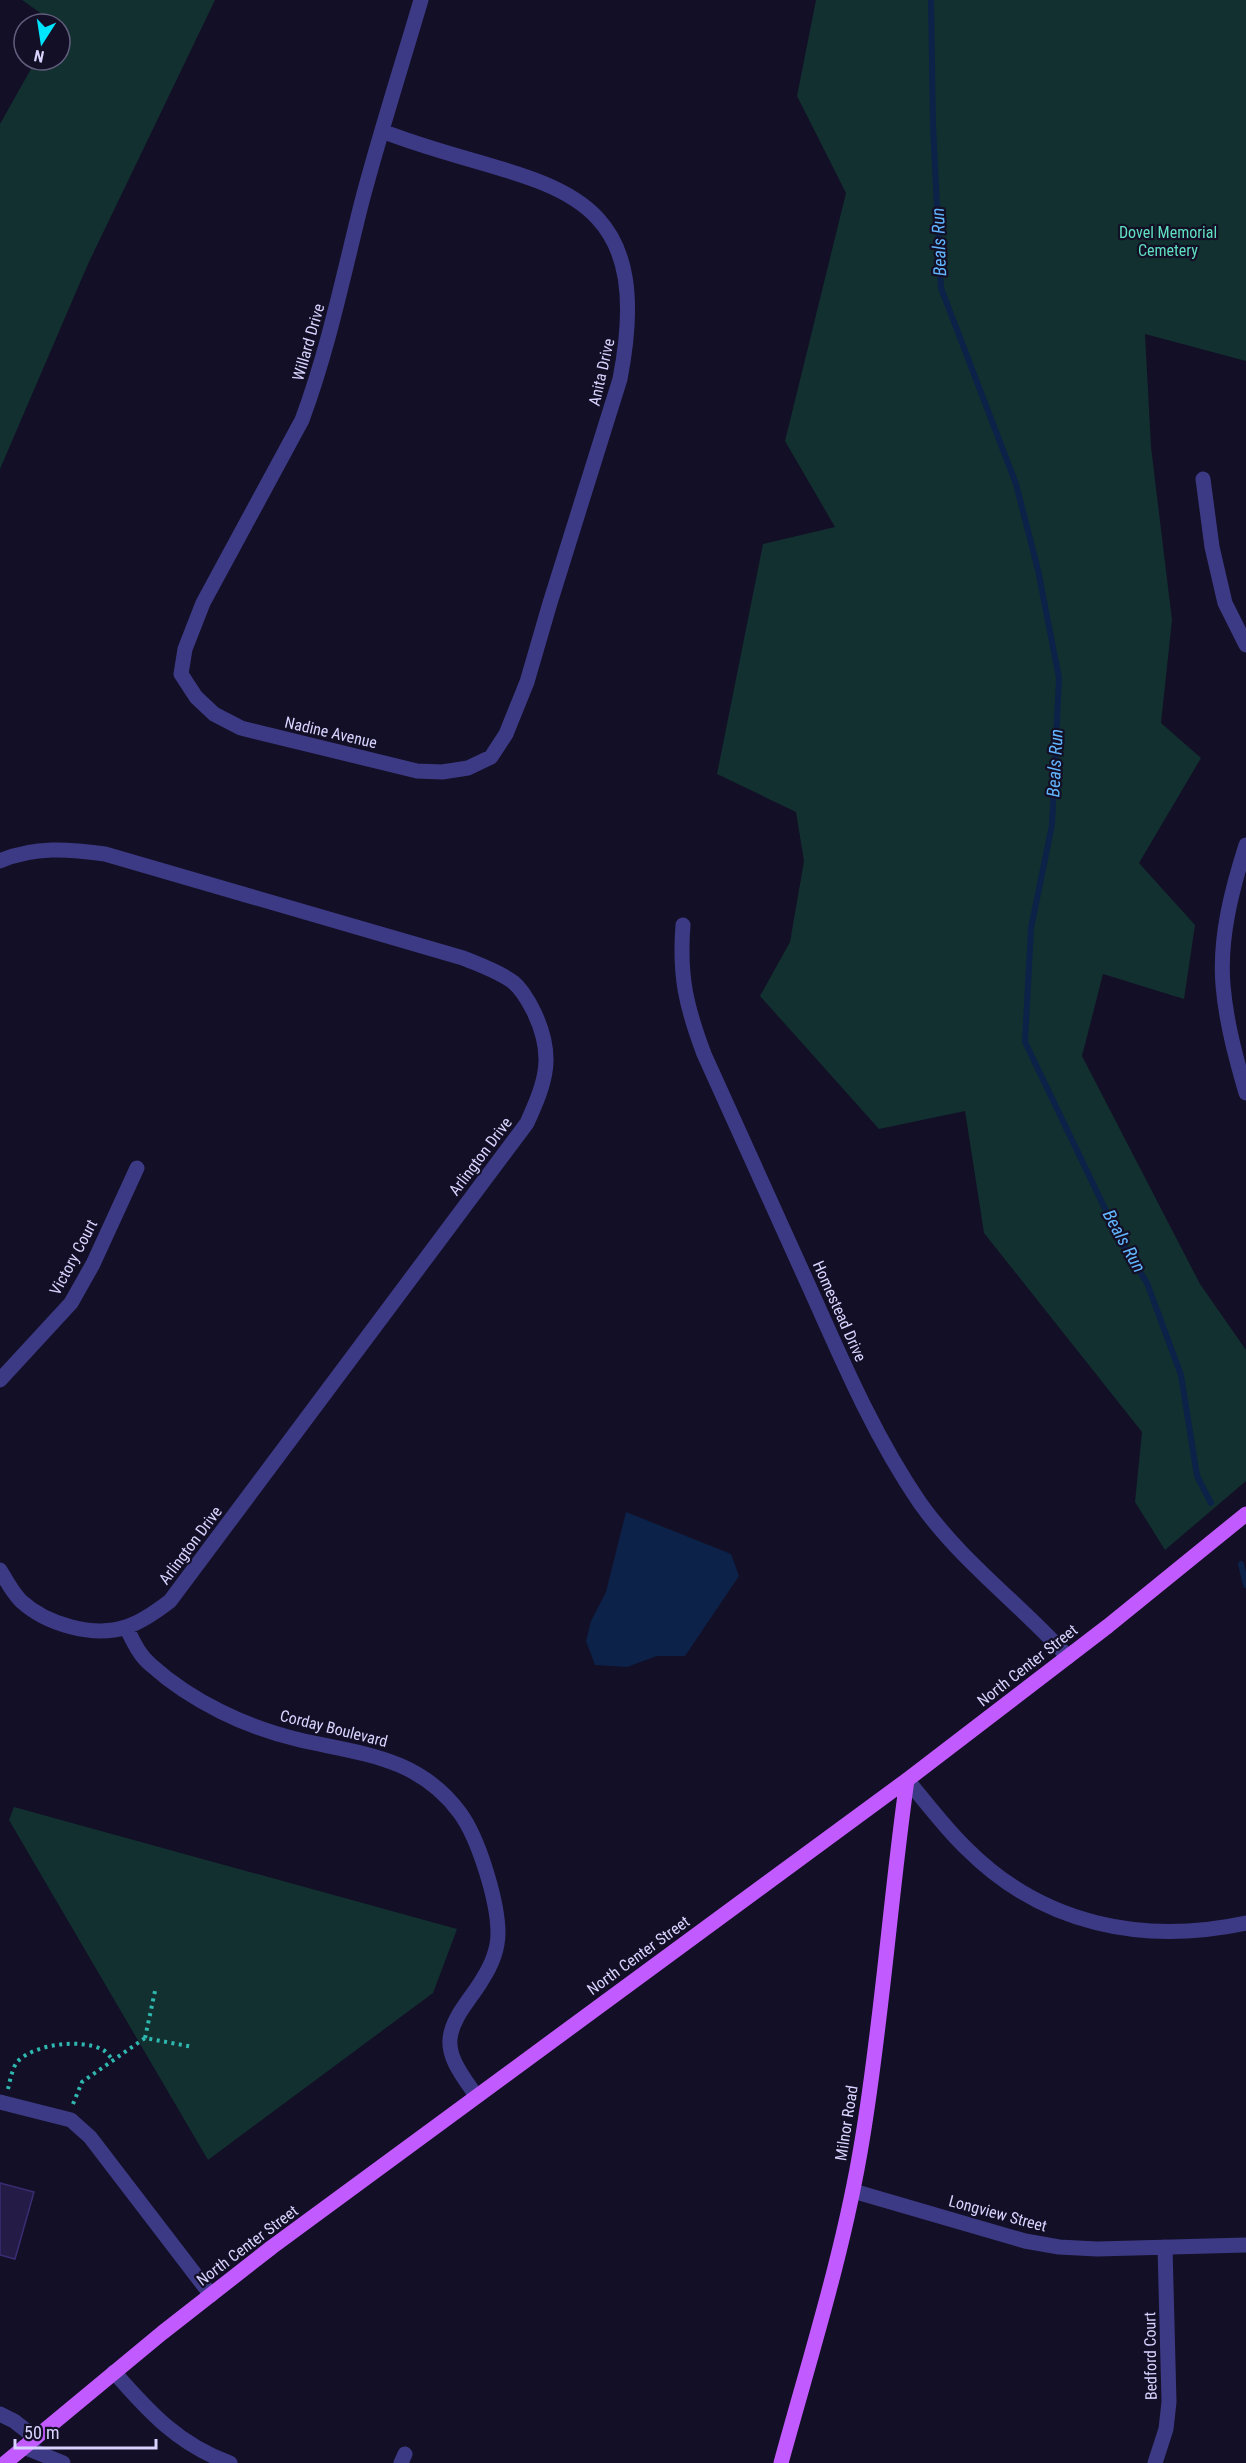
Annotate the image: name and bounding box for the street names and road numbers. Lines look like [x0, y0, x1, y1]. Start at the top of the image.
street label: Willard Drive [288, 301, 329, 383]
street label: Anita Drive [585, 337, 618, 408]
street label: Nadine Avenue [283, 713, 379, 752]
street label: Arlington Drive [445, 1113, 516, 1199]
street label: Victory Court [46, 1216, 101, 1298]
street label: Homestead Drive [809, 1258, 870, 1365]
street label: Arlington Drive [155, 1502, 226, 1588]
street label: North Center Street [973, 1620, 1081, 1710]
street label: Corday Boulevard [278, 1706, 390, 1751]
street label: North Center Street [583, 1912, 693, 1999]
street label: Milnor Road [831, 2084, 862, 2162]
street label: Longview Street [947, 2191, 1049, 2236]
street label: North Center Street [193, 2201, 302, 2290]
street label: Bedford Court [1140, 2311, 1161, 2400]

